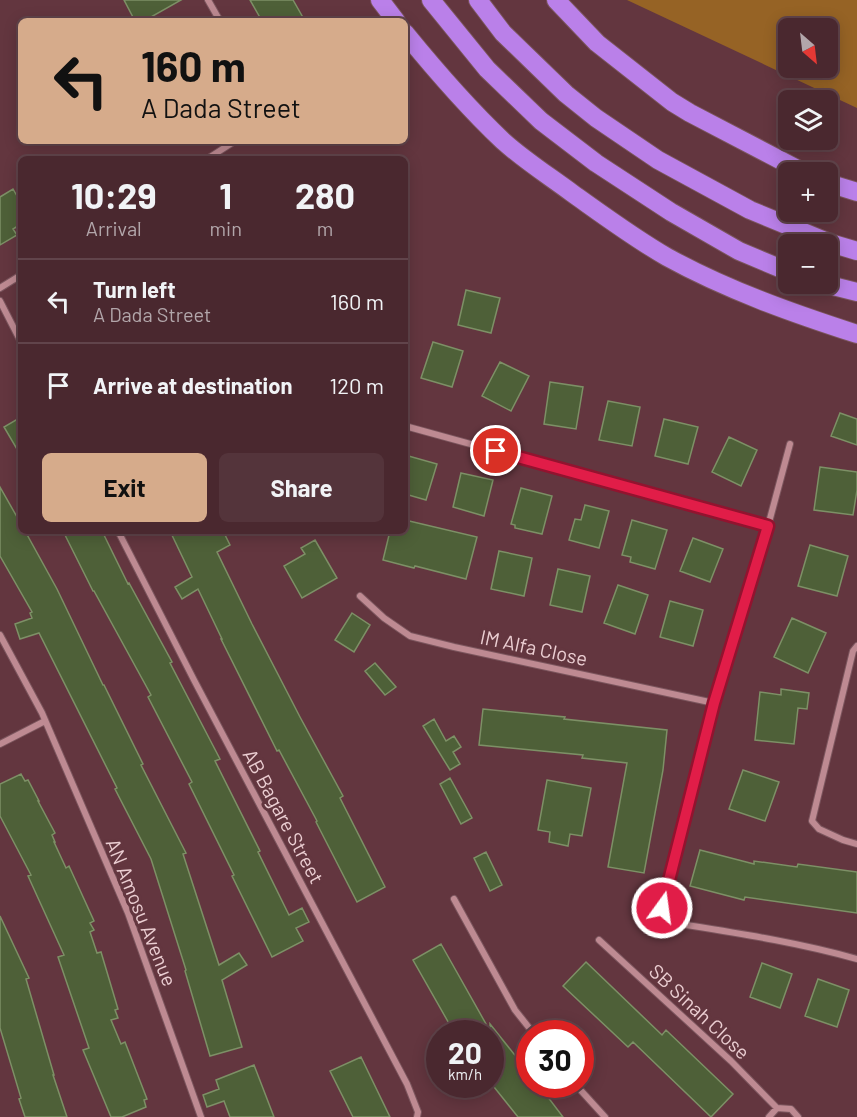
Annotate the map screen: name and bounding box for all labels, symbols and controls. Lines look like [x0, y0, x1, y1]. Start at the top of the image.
north arrow [778, 18, 838, 78]
map controls [778, 18, 838, 294]
text: 160 m [141, 40, 246, 90]
icon: left [42, 42, 120, 120]
button: layers [778, 90, 838, 150]
text: A Dada Street [141, 91, 301, 123]
button: + [778, 162, 838, 222]
text: 10:29 [71, 173, 157, 216]
text: 1 [219, 173, 232, 216]
text: 280 [295, 173, 355, 216]
text: Arrival [86, 216, 142, 240]
text: min [210, 216, 242, 240]
text: m [317, 216, 333, 240]
button: − [778, 234, 838, 294]
text: Turn left [93, 276, 176, 302]
icon: left [42, 285, 75, 318]
text: 160 m [330, 288, 384, 314]
text: A Dada Street [93, 302, 211, 326]
icon: arrive [42, 369, 75, 402]
text: Arrive at destination [93, 372, 292, 398]
text: 120 m [329, 372, 384, 398]
pin [470, 425, 521, 476]
icon: arrive [479, 434, 512, 467]
button: Exit [42, 453, 207, 522]
button: Share [219, 453, 384, 522]
street label: IM Alfa Close [478, 624, 590, 670]
street label: AB Bagare Street [239, 745, 329, 887]
street label: AN Amosu Avenue [101, 835, 183, 989]
position arrow [630, 876, 694, 940]
street label: SB Sinah Close [645, 958, 755, 1064]
speed limit sign: 30 [516, 1020, 594, 1098]
text: 20 [448, 1034, 482, 1070]
text: km/h [448, 1065, 482, 1083]

